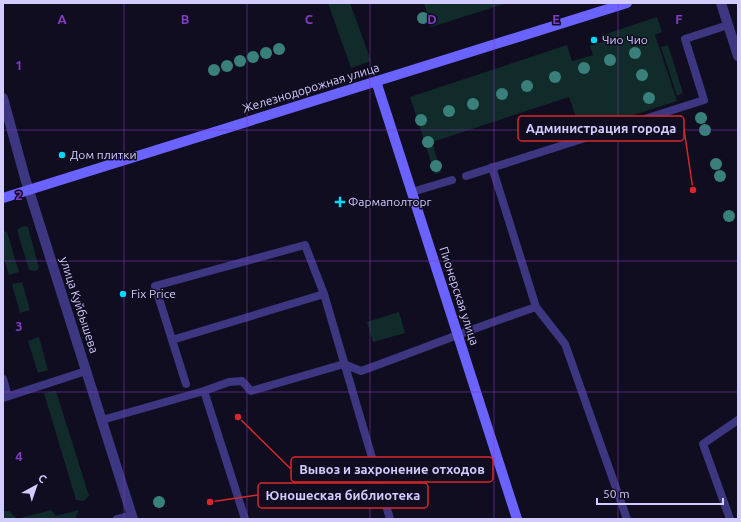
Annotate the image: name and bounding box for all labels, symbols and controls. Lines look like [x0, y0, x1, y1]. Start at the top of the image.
text: A [57, 12, 67, 26]
text: B [181, 12, 190, 26]
text: C [305, 12, 314, 26]
text: D [427, 12, 437, 26]
text: E [552, 12, 560, 26]
text: F [675, 12, 683, 26]
place label: Чио Чио [602, 33, 648, 46]
marker: Чио Чио [589, 35, 599, 45]
text: 1 [15, 58, 23, 72]
street label: Железнодорожная улица [241, 61, 381, 115]
callout: Администрация города [518, 116, 684, 141]
text: Администрация города [526, 121, 676, 135]
place label: Дом плитки [70, 148, 136, 161]
marker: Дом плитки [57, 150, 67, 160]
text: 2 [15, 188, 23, 202]
place label: Фармаполторг [348, 195, 432, 208]
marker: Фармаполторг [335, 197, 345, 207]
street label: Пионерская улица [437, 245, 482, 347]
street label: улица Куйбышева [58, 255, 101, 355]
place label: Fix Price [131, 287, 176, 300]
marker: Fix Price [118, 289, 128, 299]
text: 3 [15, 319, 23, 333]
text: 4 [15, 449, 23, 463]
callout: Вывоз и захронение отходов [291, 457, 493, 482]
text: Вывоз и захронение отходов [299, 462, 485, 476]
north arrow [16, 466, 56, 506]
text: С [36, 471, 49, 485]
scale bar [597, 480, 723, 506]
callout: Юношеская библиотека [258, 483, 428, 508]
text: 50 m [603, 487, 630, 500]
text: Юношеская библиотека [266, 488, 420, 502]

